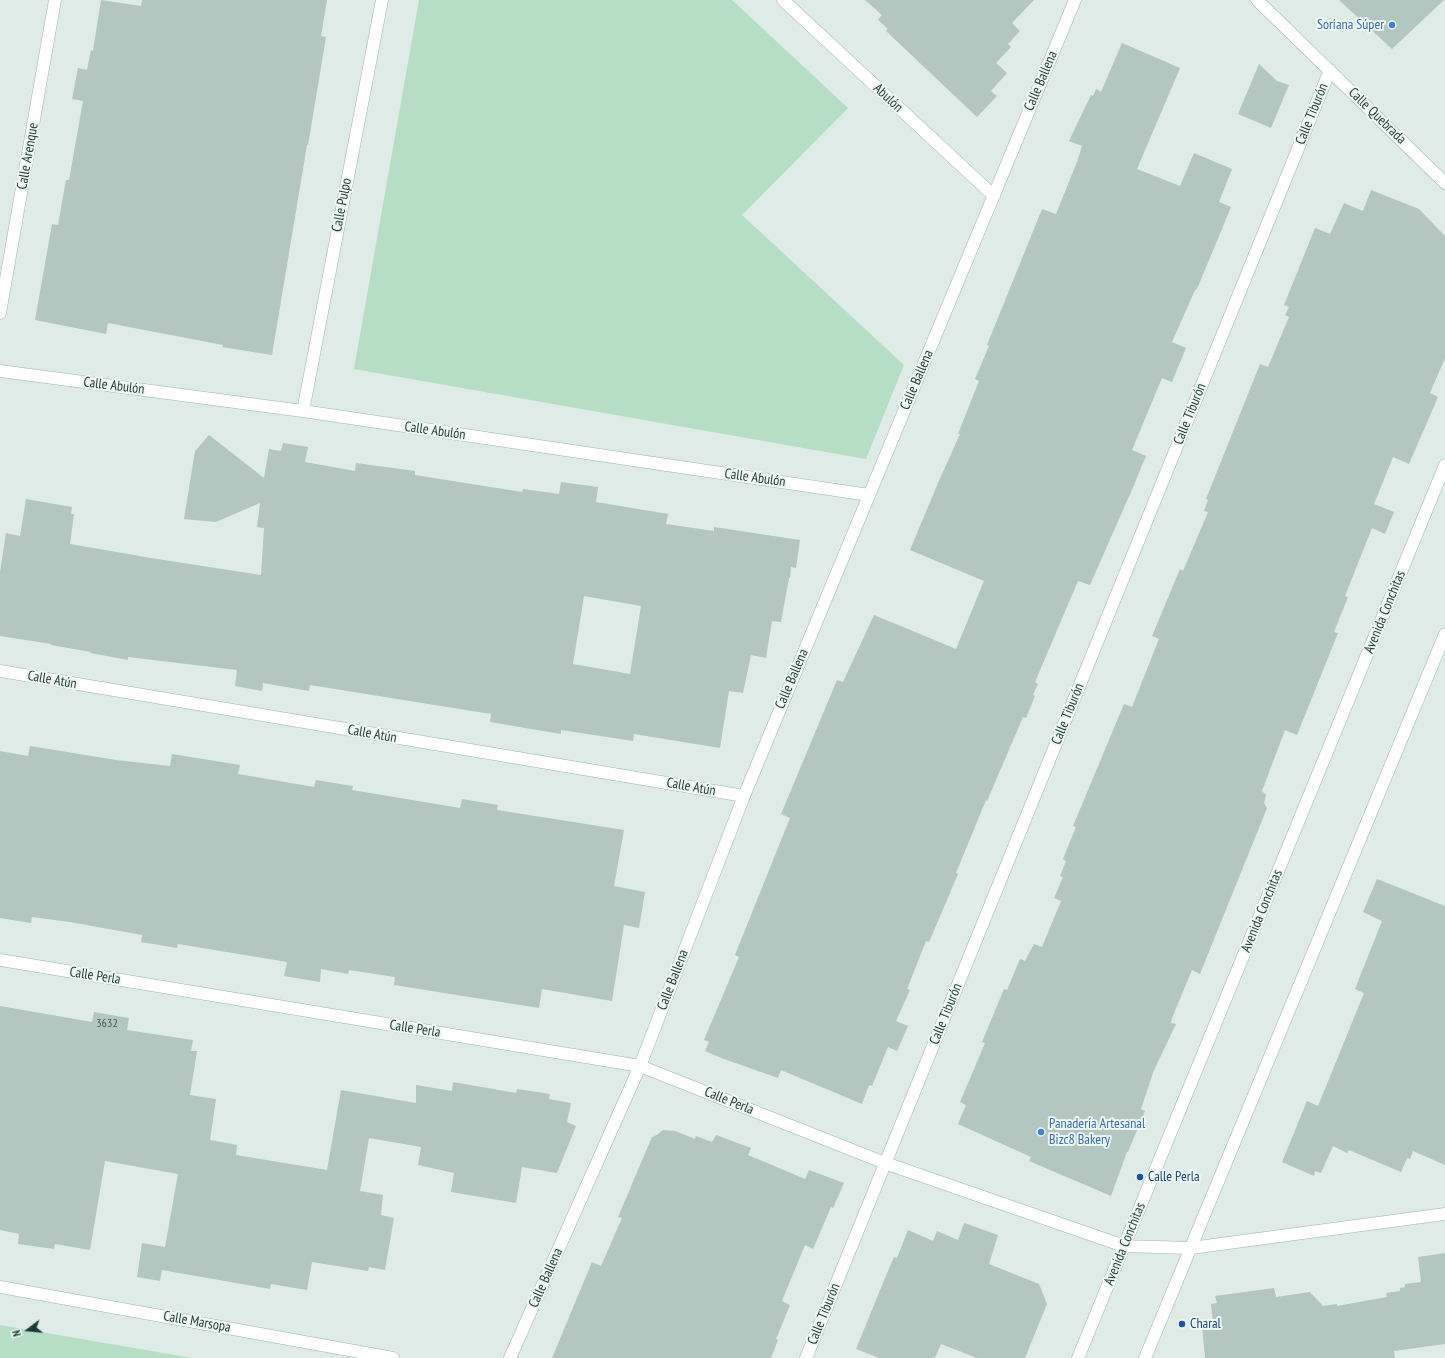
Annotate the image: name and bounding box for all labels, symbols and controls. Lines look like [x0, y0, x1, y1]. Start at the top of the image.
place label: Soriana Súper [1317, 17, 1384, 33]
marker: Soriana Súper [1387, 20, 1397, 30]
street label: Calle Ballena [1021, 49, 1061, 113]
street label: Abulón [870, 80, 906, 116]
street label: Calle Tiburón [1292, 81, 1332, 147]
street label: Calle Quebrada [1345, 84, 1409, 148]
street label: Calle Arenque [14, 121, 42, 191]
street label: Calle Pulpo [329, 177, 355, 233]
street label: Calle Ballena [897, 348, 937, 412]
street label: Calle Abulón [83, 374, 145, 398]
street label: Calle Tiburón [1170, 381, 1210, 447]
street label: Calle Abulón [403, 418, 467, 444]
street label: Calle Abulón [723, 465, 787, 491]
street label: Avenida Conchitas [1361, 568, 1409, 656]
street label: Calle Ballena [772, 647, 812, 711]
street label: Calle Atún [26, 667, 78, 693]
street label: Calle Tiburón [1048, 681, 1088, 747]
street label: Calle Atún [346, 721, 398, 747]
street label: Calle Atún [665, 774, 717, 800]
street label: Avenida Conchitas [1238, 867, 1286, 955]
street label: Calle Ballena [654, 947, 692, 1013]
street label: Calle Perla [68, 964, 122, 988]
street label: Calle Tiburón [926, 981, 966, 1047]
house number: 3632 [96, 1017, 118, 1031]
street label: Calle Perla [388, 1017, 442, 1041]
street label: Calle Perla [702, 1084, 756, 1118]
place label: Panadería Artesanal Bizc8 Bakery [1049, 1116, 1145, 1148]
marker: Panadería Artesanal Bizc8 Bakery [1036, 1127, 1046, 1137]
place label: Calle Perla [1148, 1169, 1199, 1185]
marker: Calle Perla [1135, 1172, 1145, 1182]
street label: Avenida Conchitas [1101, 1200, 1149, 1288]
street label: Calle Ballena [525, 1246, 567, 1310]
street label: Calle Tiburón [804, 1281, 844, 1347]
street label: Calle Marsopa [162, 1308, 232, 1336]
north arrow [8, 1310, 48, 1350]
place label: Charal [1190, 1316, 1221, 1332]
marker: Charal [1177, 1319, 1187, 1329]
text: N [9, 1329, 24, 1338]

